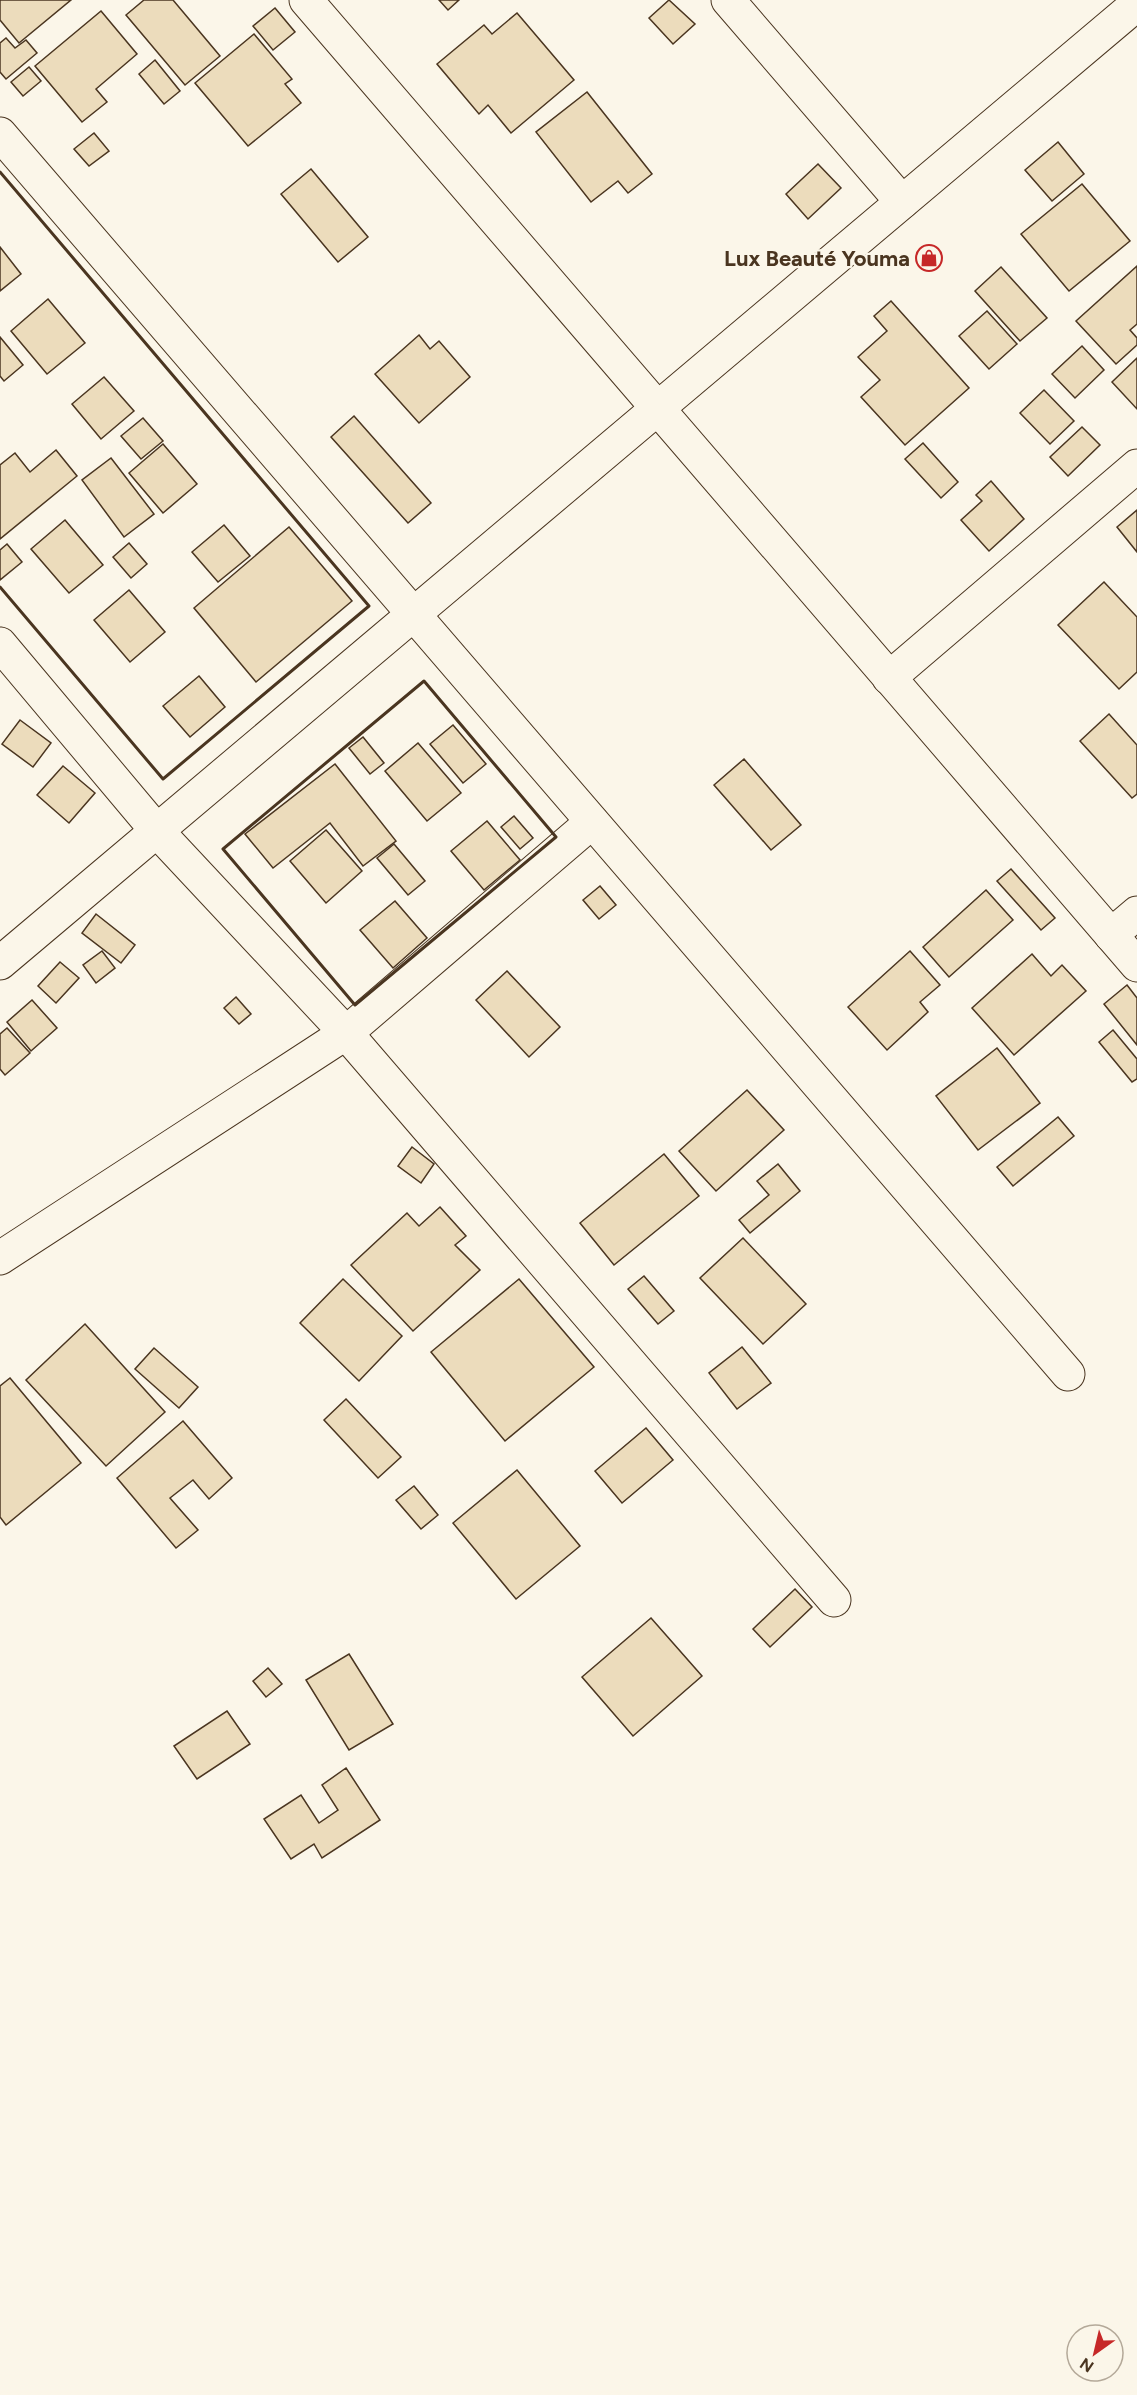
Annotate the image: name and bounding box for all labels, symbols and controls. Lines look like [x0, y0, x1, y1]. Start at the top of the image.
shop icon: Lux Beauté Youma [914, 243, 944, 273]
place label: Lux Beauté Youma [724, 245, 910, 272]
north arrow [1065, 2323, 1125, 2383]
text: N [1076, 2354, 1097, 2376]

